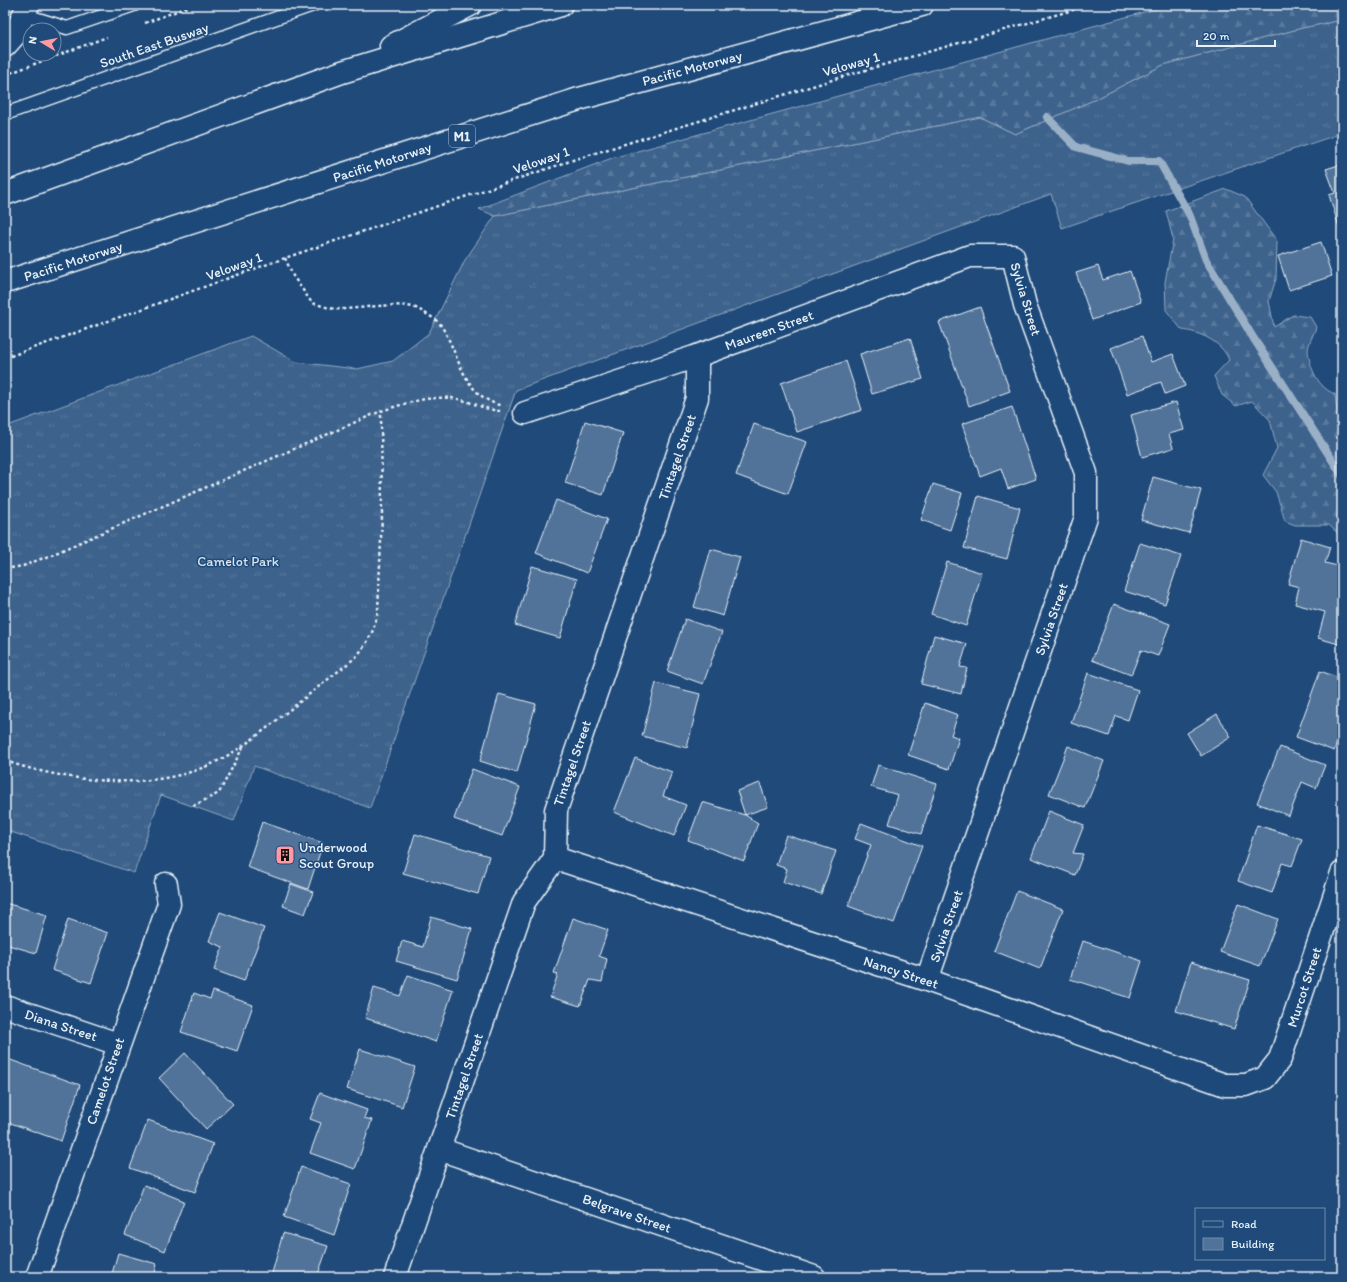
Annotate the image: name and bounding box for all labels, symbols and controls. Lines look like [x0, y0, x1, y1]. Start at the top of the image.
street label: South East Busway [98, 19, 211, 72]
north arrow [22, 22, 62, 62]
scale bar [1197, 22, 1275, 48]
text: 20 m [1203, 29, 1230, 43]
text: N [26, 36, 40, 45]
street label: Pacific Motorway [640, 47, 744, 90]
street label: Veloway 1 [821, 48, 882, 81]
road number: M1 [449, 125, 475, 147]
street label: Pacific Motorway [331, 138, 434, 186]
street label: Veloway 1 [511, 143, 572, 178]
street label: Pacific Motorway [22, 237, 125, 285]
street label: Veloway 1 [204, 248, 265, 284]
street label: Sylvia Street [1006, 261, 1045, 338]
street label: Maureen Street [723, 307, 816, 354]
street label: Tintagel Street [655, 412, 700, 502]
park label: Camelot Park [197, 553, 279, 570]
street label: Sylvia Street [1031, 581, 1072, 658]
street label: Tintagel Street [550, 718, 595, 808]
place label: Underwood Scout Group [299, 839, 374, 872]
building icon: Underwood Scout Group [274, 844, 296, 866]
street label: Sylvia Street [926, 888, 967, 965]
street label: Murcot Street [1284, 945, 1325, 1029]
street label: Nancy Street [861, 952, 940, 993]
street label: Diana Street [22, 1006, 99, 1045]
street label: Tintagel Street [442, 1031, 487, 1121]
street label: Camelot Street [83, 1035, 128, 1127]
street label: Belgrave Street [580, 1190, 674, 1237]
legend [1195, 1208, 1325, 1260]
text: Road [1231, 1217, 1257, 1231]
text: Building [1231, 1237, 1275, 1251]

